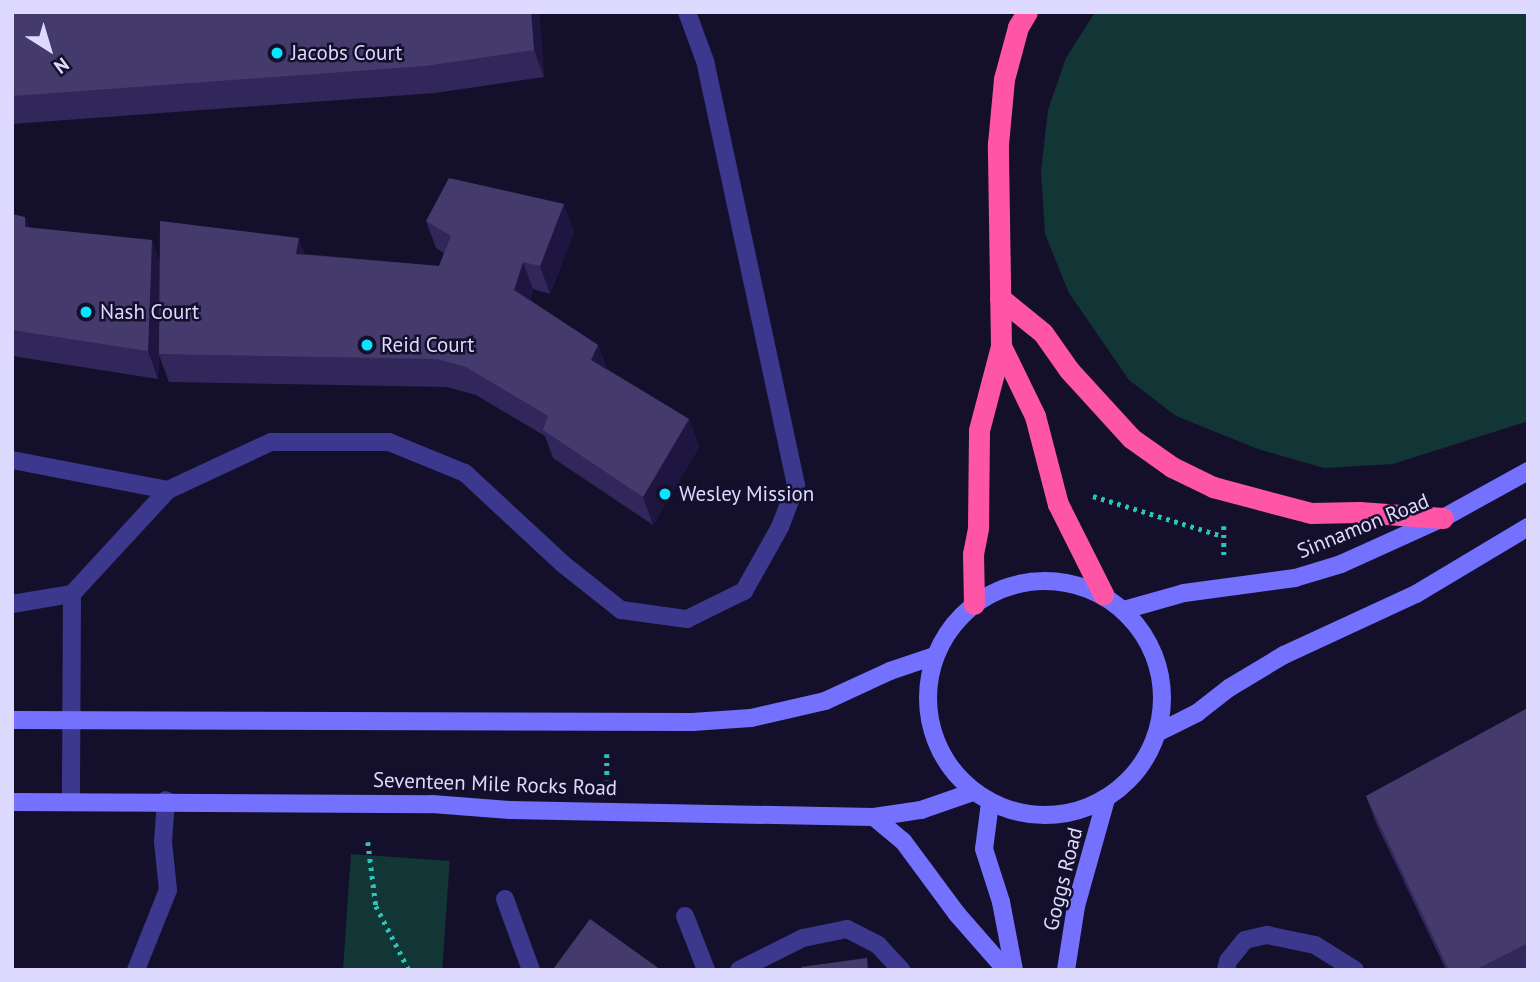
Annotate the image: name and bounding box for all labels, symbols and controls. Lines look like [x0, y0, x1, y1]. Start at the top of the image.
north arrow [14, 14, 84, 84]
place label: Jacobs Court [291, 40, 402, 66]
marker: Jacobs Court [269, 45, 285, 61]
text: N [49, 52, 74, 79]
place label: Nash Court [100, 299, 199, 325]
marker: Nash Court [78, 304, 94, 320]
place label: Reid Court [381, 332, 474, 358]
marker: Reid Court [359, 337, 375, 353]
place label: Wesley Mission [679, 481, 815, 507]
marker: Wesley Mission [657, 486, 673, 502]
street label: Sinnamon Road [1293, 488, 1433, 564]
street label: Seventeen Mile Rocks Road [372, 767, 618, 801]
street label: Goggs Road [1038, 825, 1088, 933]

